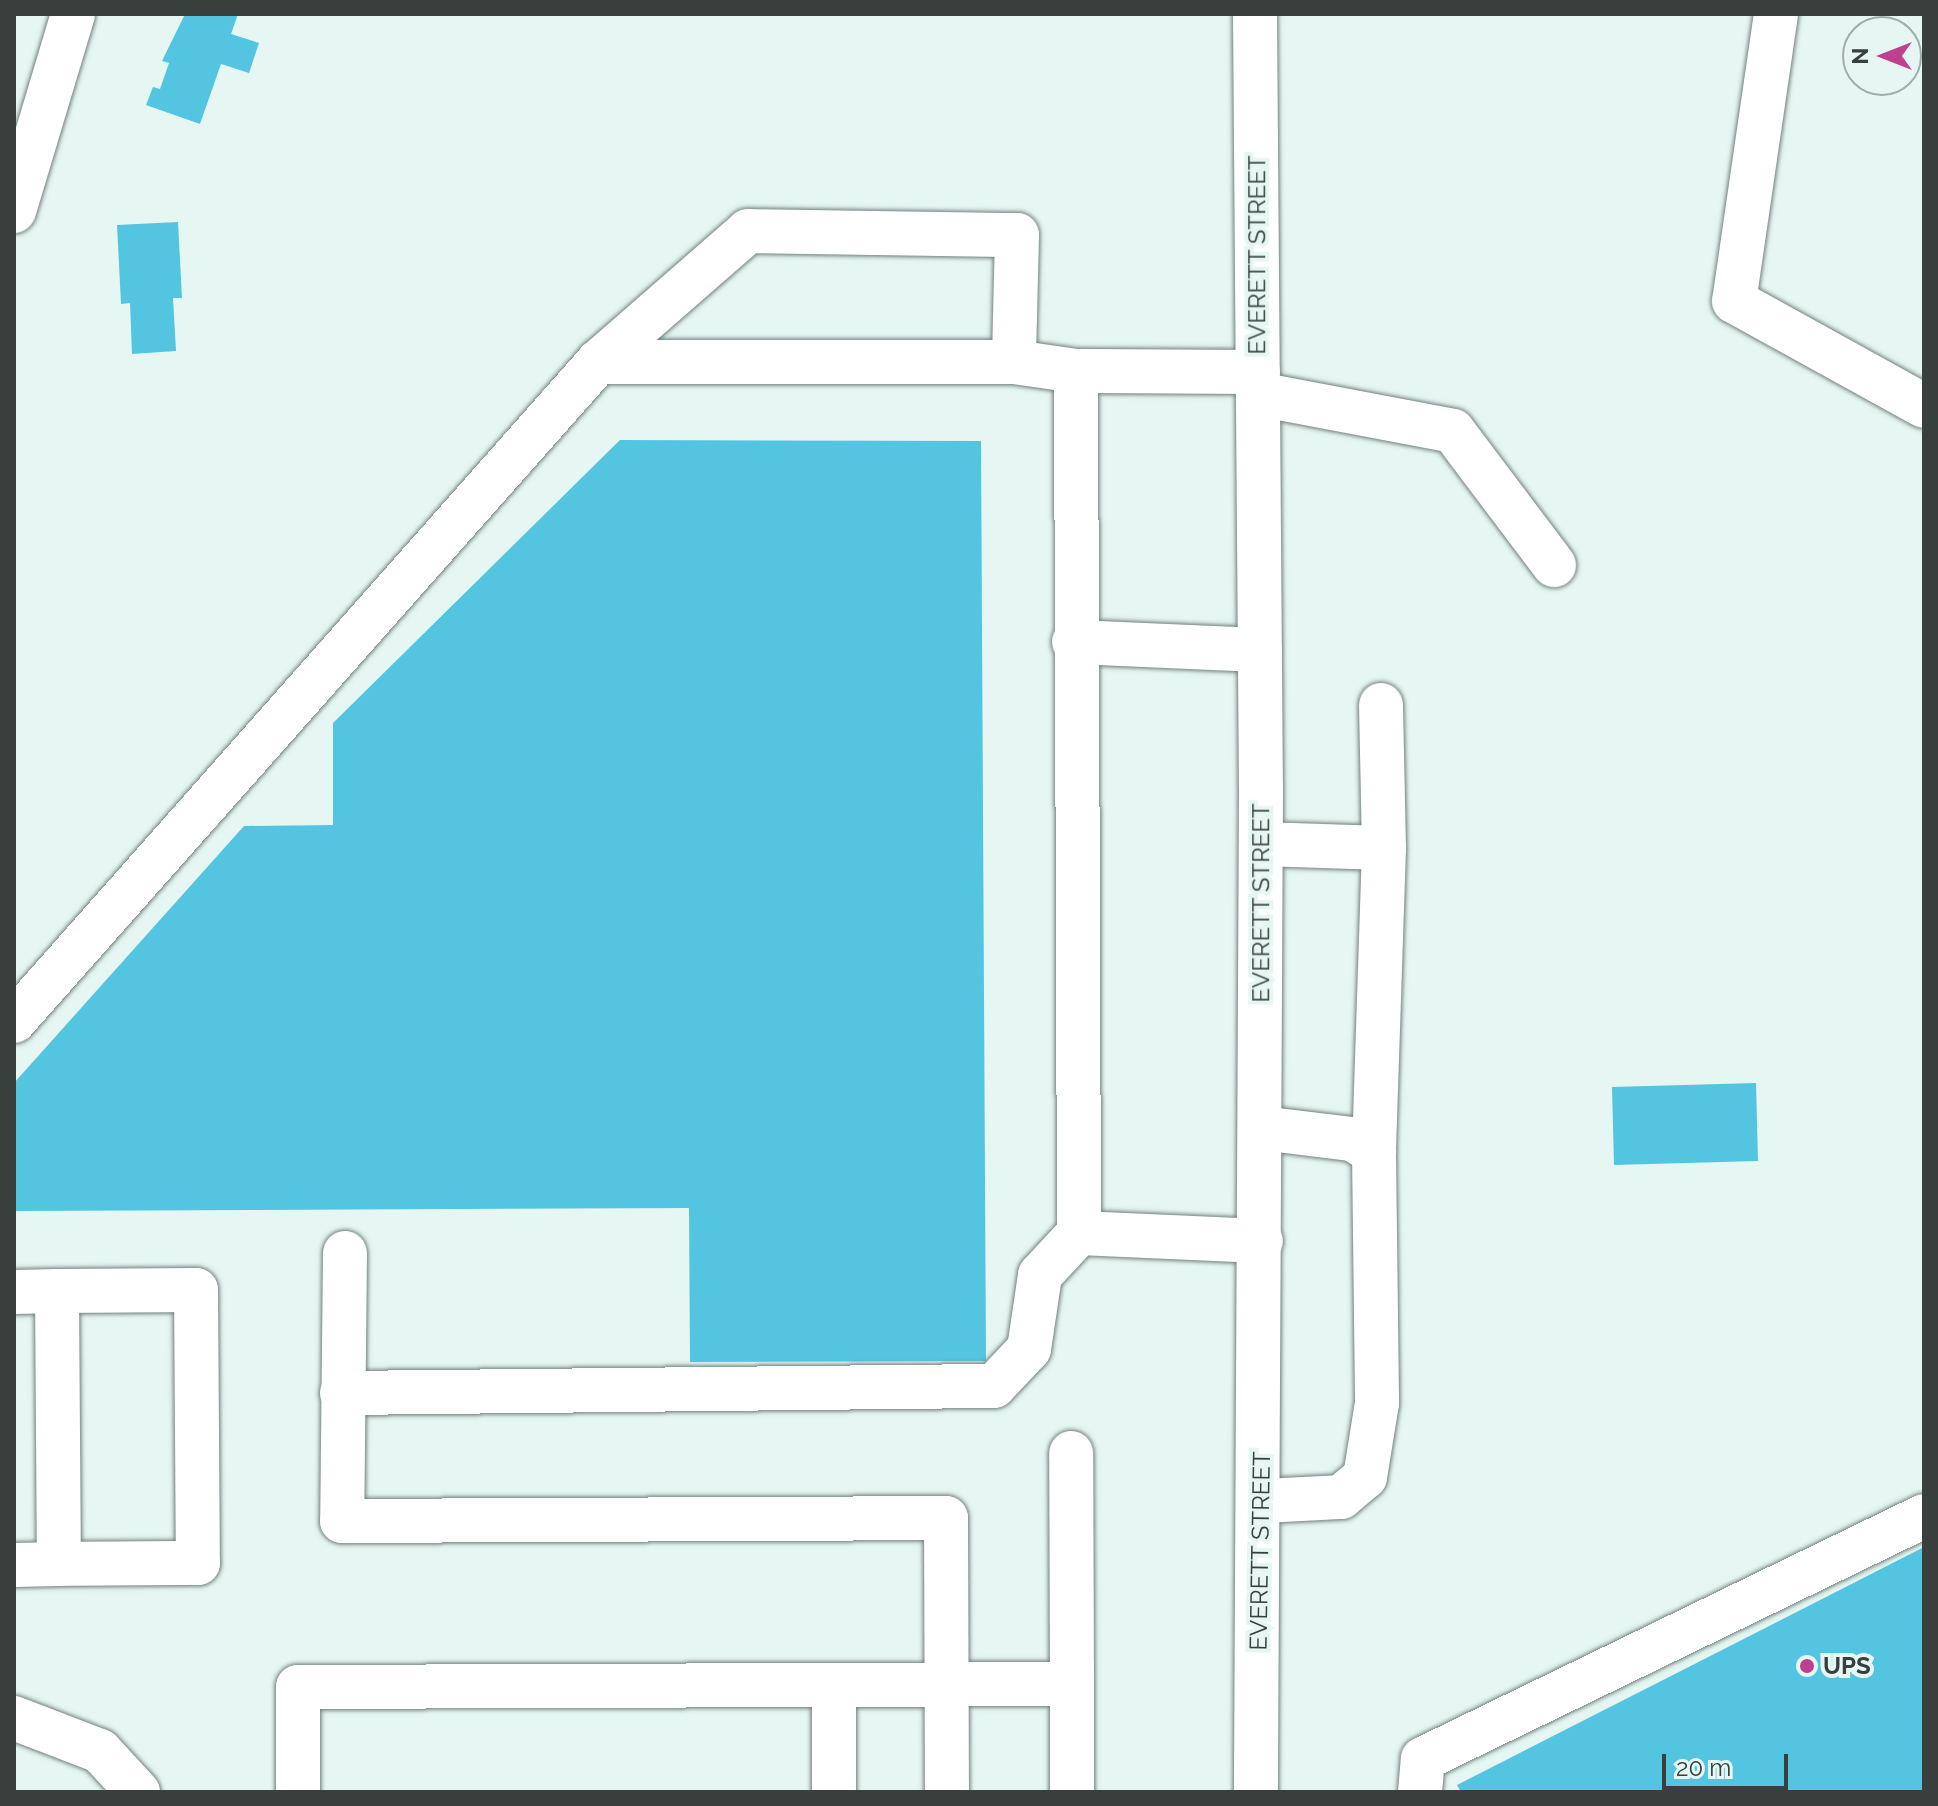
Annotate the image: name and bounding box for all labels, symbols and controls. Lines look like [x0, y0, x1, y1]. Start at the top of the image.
north arrow [1842, 16, 1922, 96]
text: N [1847, 48, 1873, 64]
street label: EVERETT STREET [1243, 155, 1271, 355]
street label: EVERETT STREET [1247, 803, 1275, 1003]
street label: EVERETT STREET [1244, 1451, 1276, 1651]
place label: UPS [1823, 1652, 1871, 1680]
marker: UPS [1798, 1657, 1816, 1675]
scale bar [1666, 1738, 1792, 1788]
text: 20 m [1676, 1753, 1731, 1782]

